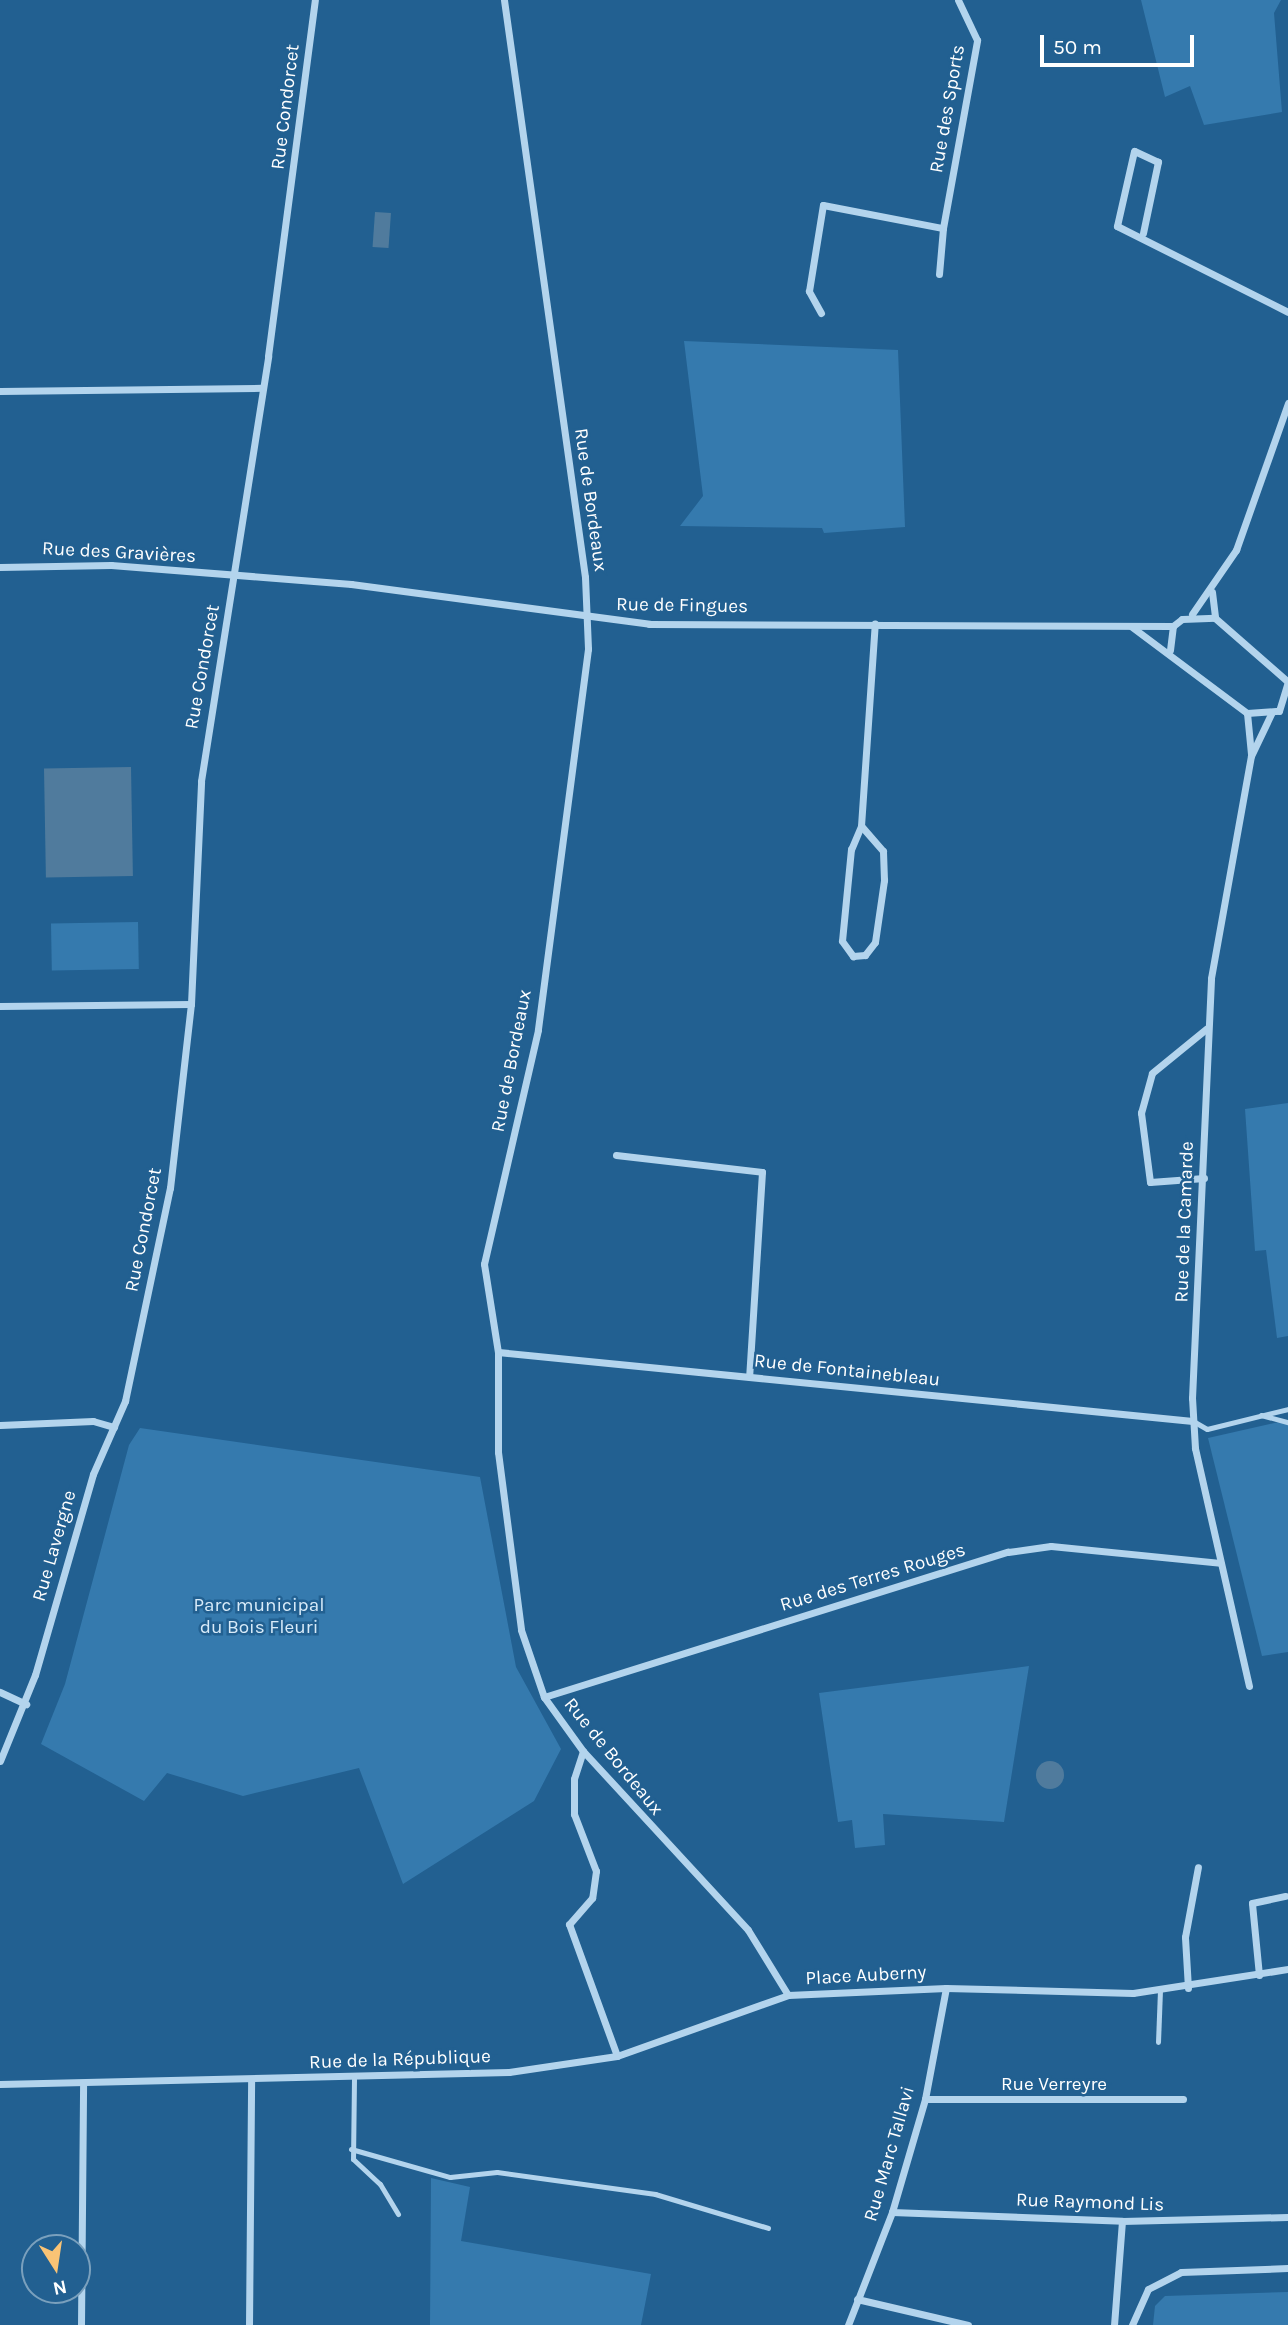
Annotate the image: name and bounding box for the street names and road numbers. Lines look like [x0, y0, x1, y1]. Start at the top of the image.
street label: Rue Condorcet [267, 43, 305, 171]
street label: Rue des Sports [925, 43, 971, 175]
street label: Rue de Bordeaux [569, 427, 611, 573]
street label: Rue des Gravières [41, 538, 197, 568]
street label: Rue de Fingues [616, 593, 748, 619]
street label: Rue Condorcet [181, 603, 225, 731]
street label: Rue de Bordeaux [487, 988, 537, 1134]
street label: Rue de la Camarde [1171, 1141, 1199, 1303]
street label: Rue Condorcet [121, 1166, 167, 1294]
street label: Rue de Fontainebleau [753, 1350, 941, 1392]
street label: Rue Lavergne [28, 1488, 82, 1604]
street label: Rue des Terres Rouges [778, 1539, 968, 1617]
street label: Rue de Bordeaux [559, 1694, 667, 1820]
street label: Place Auberny [805, 1961, 927, 1991]
street label: Rue de la République [309, 2045, 491, 2075]
street label: Rue Verreyre [1001, 2074, 1107, 2096]
street label: Rue Marc Tallavi [860, 2084, 920, 2224]
street label: Rue Raymond Lis [1016, 2189, 1164, 2217]

